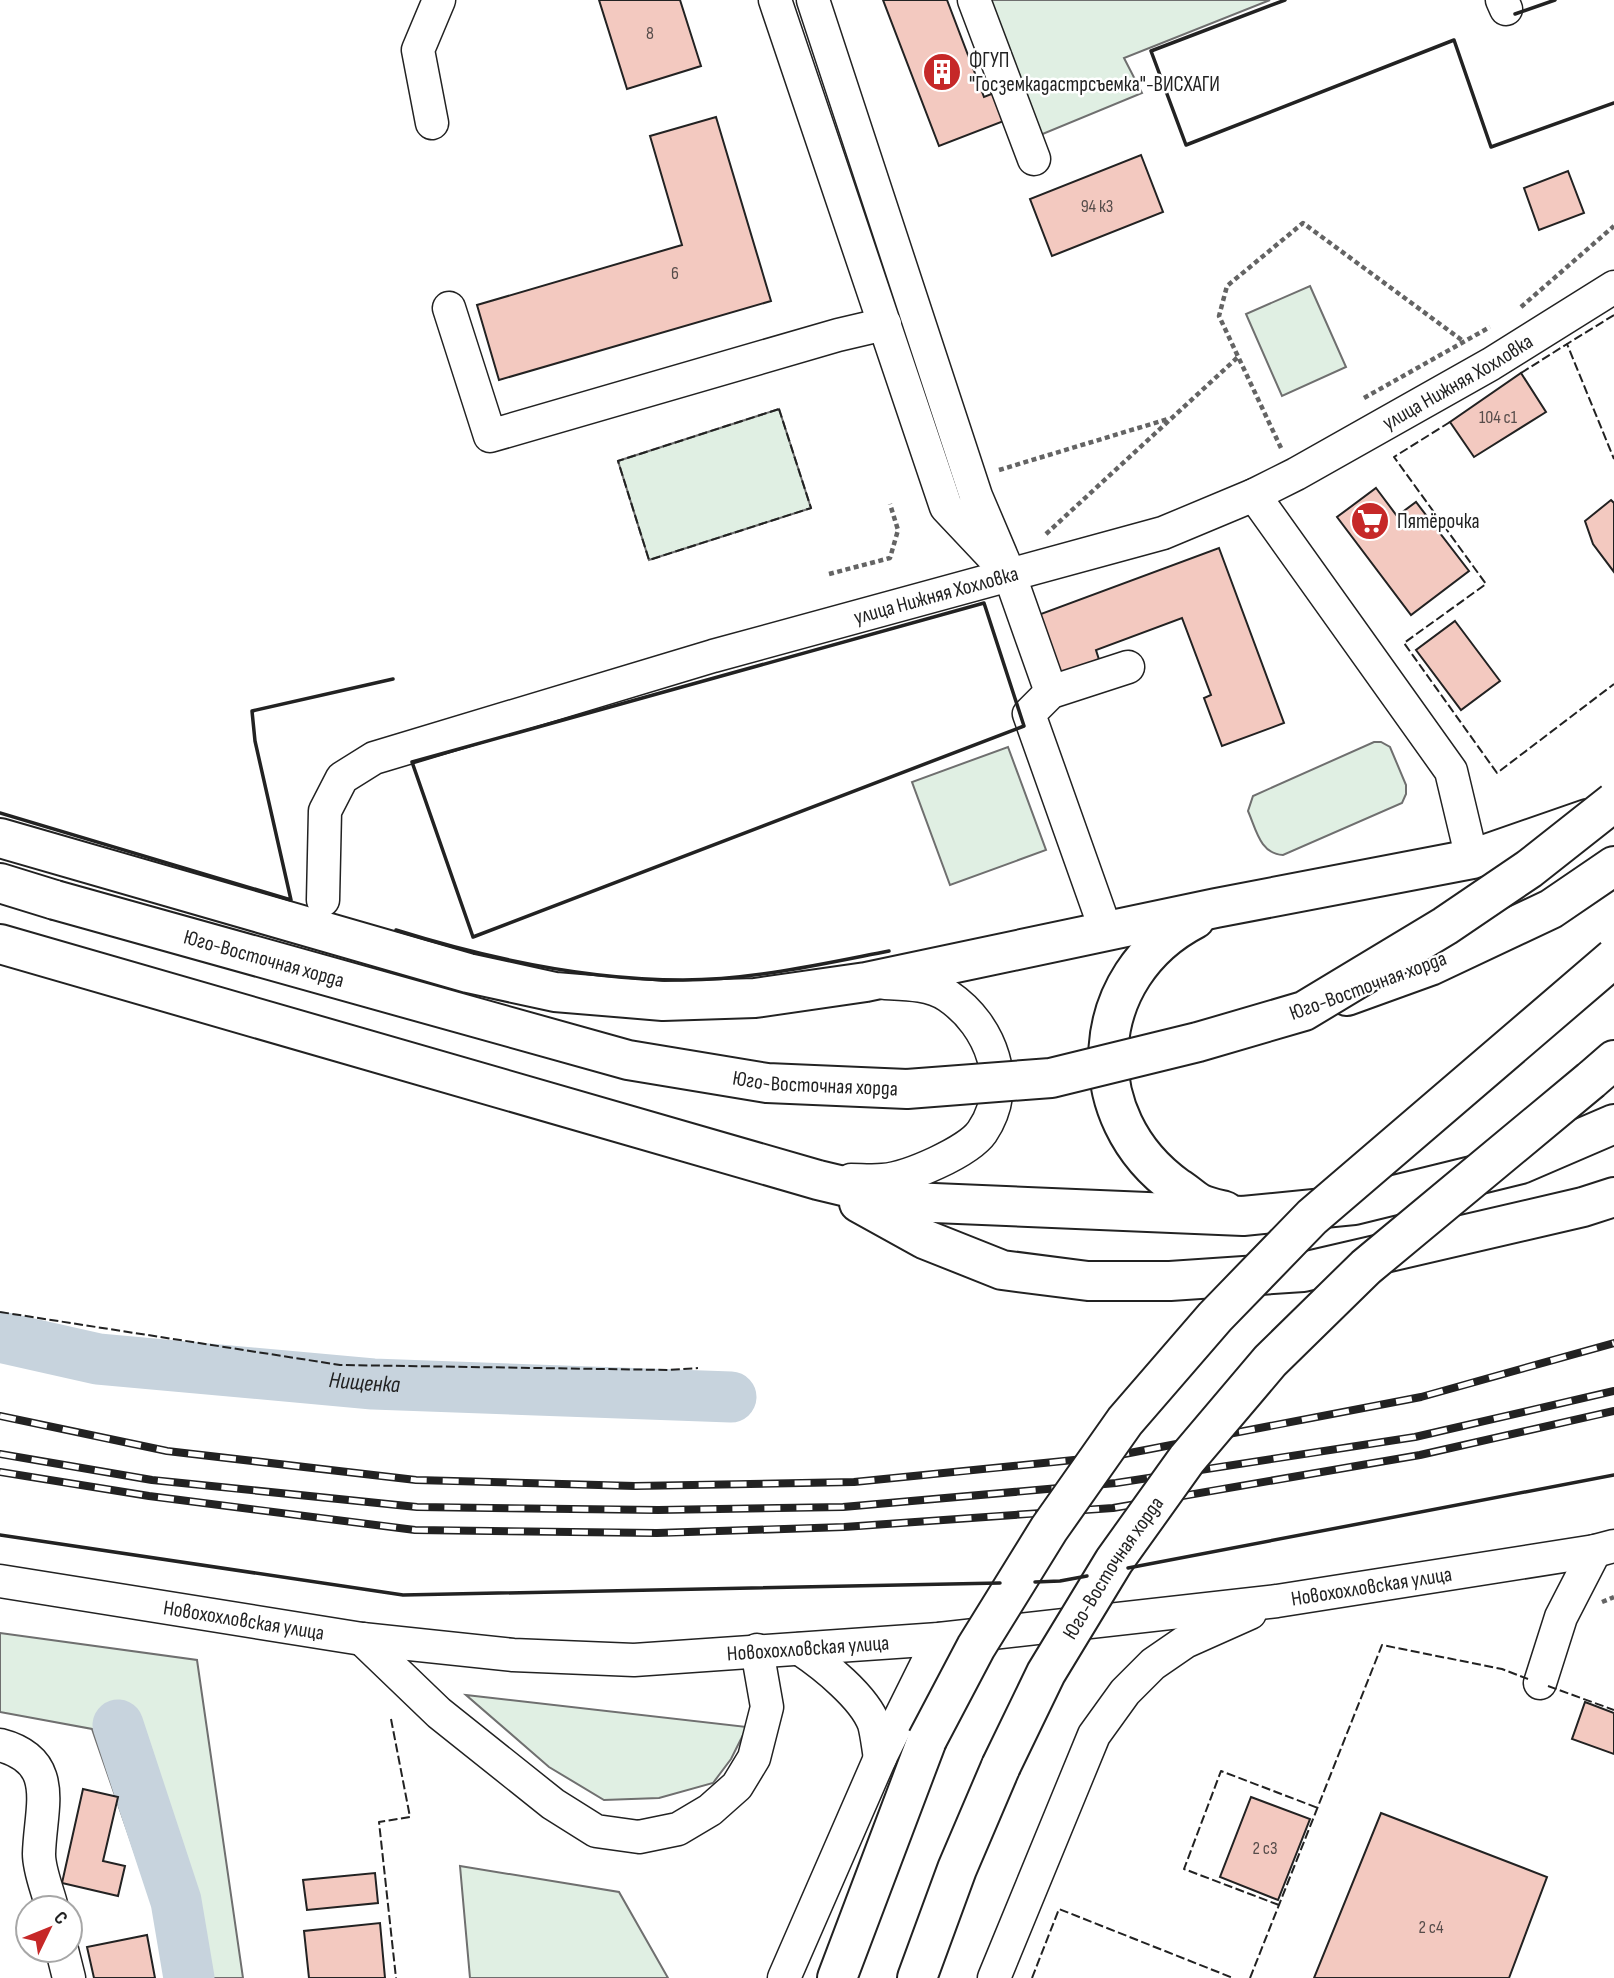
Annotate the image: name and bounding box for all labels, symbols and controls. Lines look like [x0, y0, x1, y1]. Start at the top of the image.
house number: 8 [646, 23, 654, 44]
place label: ФГУП "Госземкадастрсъемка"-ВИСХАГИ [969, 48, 1220, 97]
building icon: ФГУП "Госземкадастрсъемка"-ВИСХАГИ [921, 51, 963, 93]
house number: 94 к3 [1081, 196, 1113, 217]
house number: 6 [671, 263, 679, 284]
street label: улица Нижняя Хохловка [1378, 329, 1537, 435]
house number: 104 с1 [1479, 407, 1518, 428]
supermarket icon: Пятёрочка [1349, 500, 1391, 542]
place label: Пятёрочка [1397, 509, 1480, 534]
street label: улица Нижняя Хохловка [851, 561, 1021, 629]
street label: Юго-Восточная хорда [181, 924, 347, 993]
street label: Юго-Восточная хорда [1286, 946, 1450, 1026]
street label: Юго-Восточная хорда [731, 1065, 898, 1101]
water label: Нищенка [328, 1366, 401, 1399]
street label: Юго-Восточная хорда [1057, 1492, 1169, 1644]
street label: Новохохловская улица [1289, 1561, 1454, 1611]
street label: Новохохловская улица [162, 1595, 326, 1645]
street label: Новохохловская улица [726, 1630, 890, 1666]
house number: 2 с3 [1252, 1838, 1278, 1859]
north arrow [14, 1894, 84, 1964]
text: С [49, 1907, 72, 1930]
house number: 2 с4 [1418, 1917, 1444, 1938]

